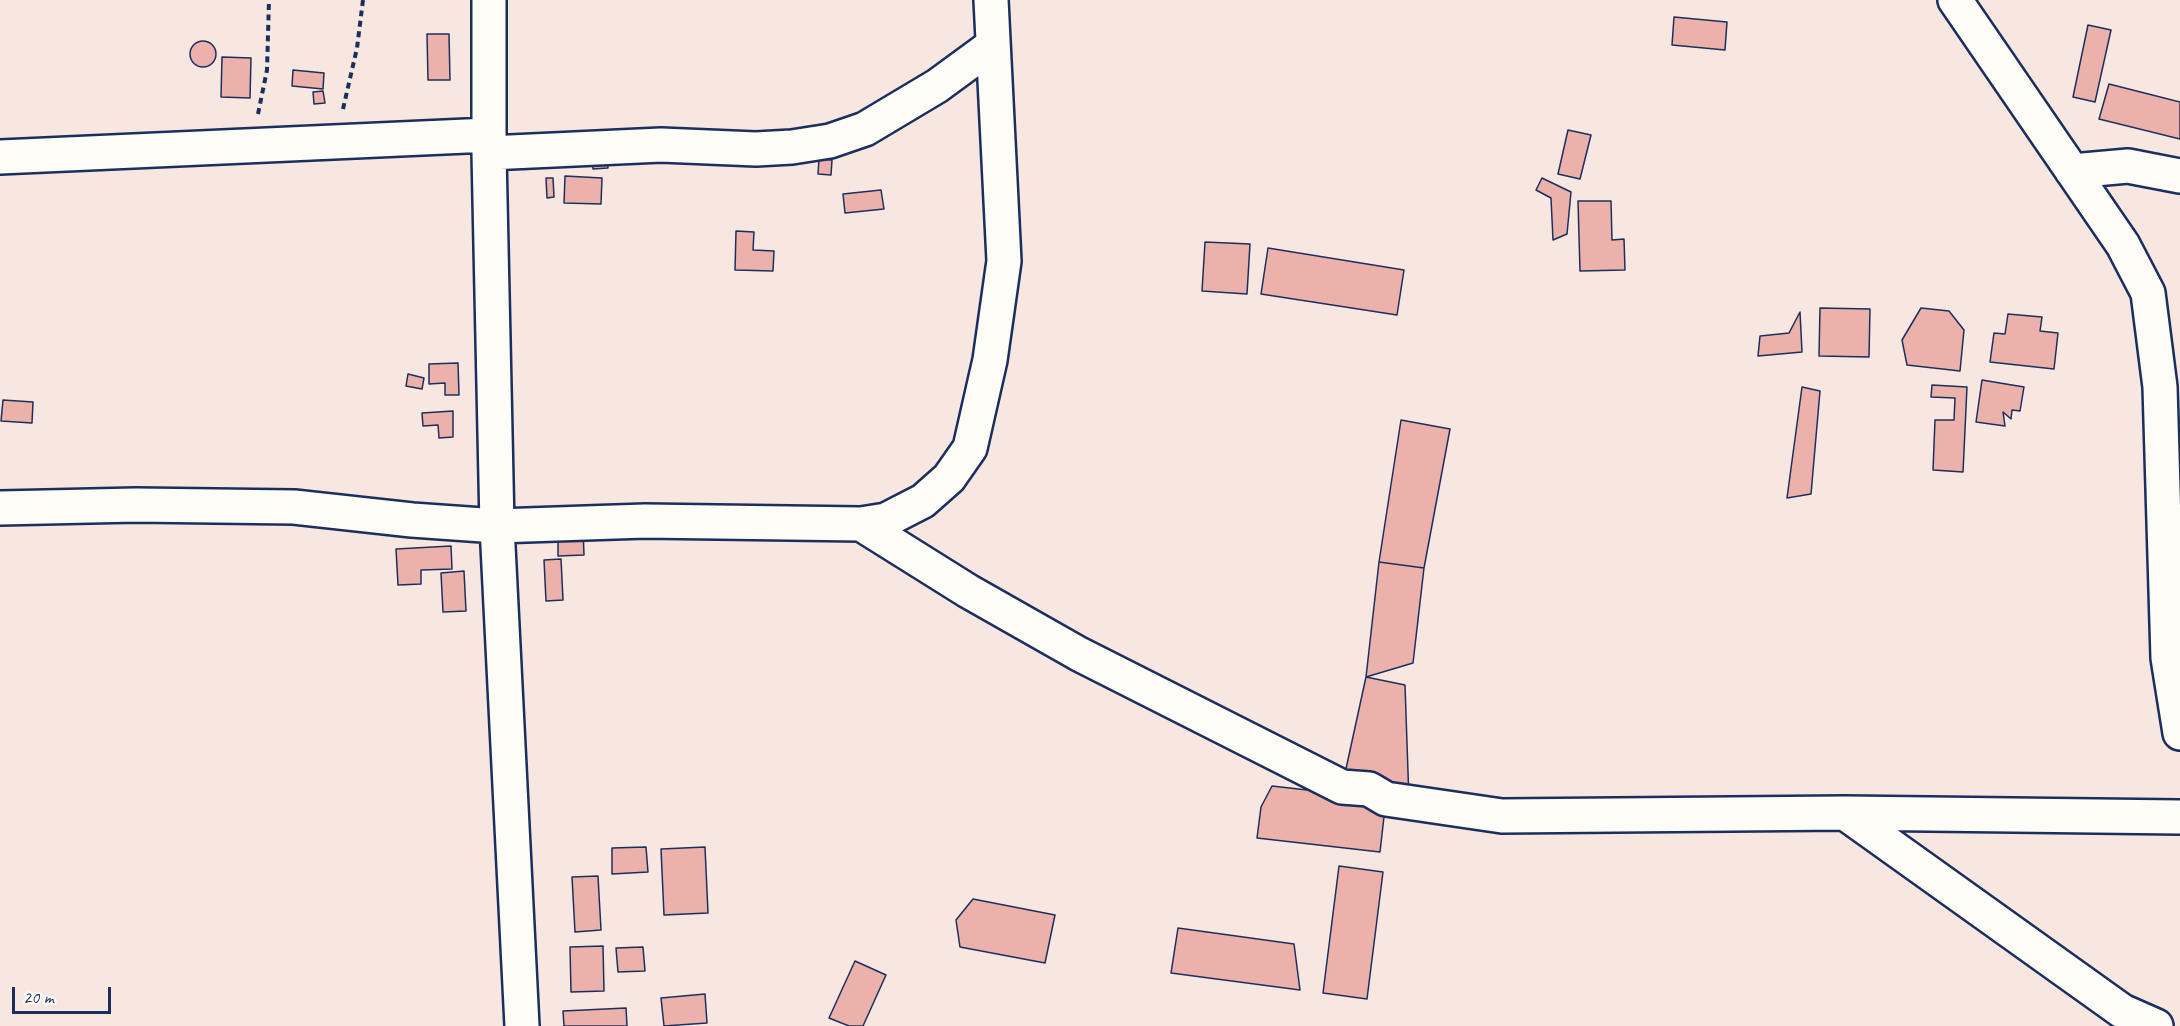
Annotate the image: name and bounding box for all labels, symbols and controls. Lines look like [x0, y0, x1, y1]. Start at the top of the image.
scale bar [15, 975, 114, 1013]
text: 20 m [23, 986, 54, 1008]

